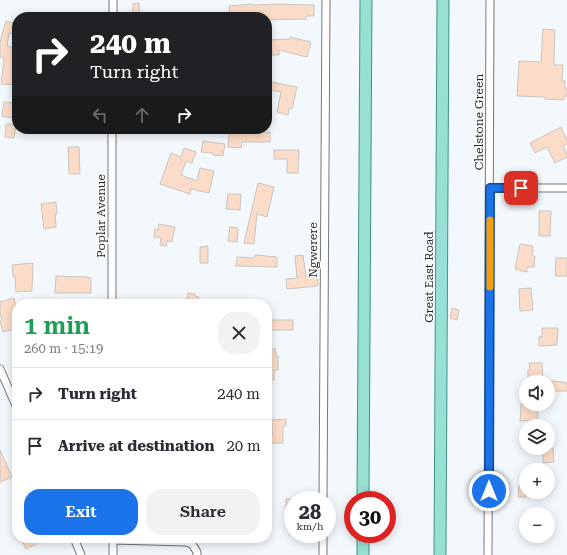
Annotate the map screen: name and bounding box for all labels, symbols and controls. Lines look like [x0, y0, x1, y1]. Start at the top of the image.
text: 240 m [90, 27, 171, 60]
icon: right [24, 28, 76, 80]
text: Turn right [90, 61, 178, 82]
street label: Chelstone Green [472, 73, 486, 170]
icon: left [89, 104, 111, 126]
icon: ahead [131, 104, 153, 126]
icon: right [173, 104, 195, 126]
pin [504, 171, 538, 205]
street label: Poplar Avenue [94, 174, 108, 258]
icon: arrive [510, 177, 532, 199]
street label: Ngwerere [306, 222, 320, 278]
street label: Great East Road [422, 231, 436, 323]
text: 1 min [24, 312, 90, 340]
button: close [218, 312, 260, 354]
text: 260 m · 15:19 [24, 341, 103, 356]
map controls [519, 375, 555, 543]
button: sound [519, 375, 555, 411]
icon: right [24, 383, 46, 405]
text: Turn right [58, 385, 137, 403]
text: 240 m [217, 385, 260, 403]
button: layers [519, 419, 555, 455]
icon: arrive [24, 435, 46, 457]
text: Arrive at destination [58, 437, 214, 455]
text: 20 m [226, 437, 261, 455]
button: + [519, 463, 555, 499]
position arrow [468, 470, 510, 512]
button: Exit [24, 489, 138, 535]
button: Share [146, 489, 260, 535]
speed limit sign: 30 [344, 491, 396, 543]
text: 28 [299, 500, 321, 524]
button: − [519, 507, 555, 543]
text: km/h [297, 521, 323, 532]

